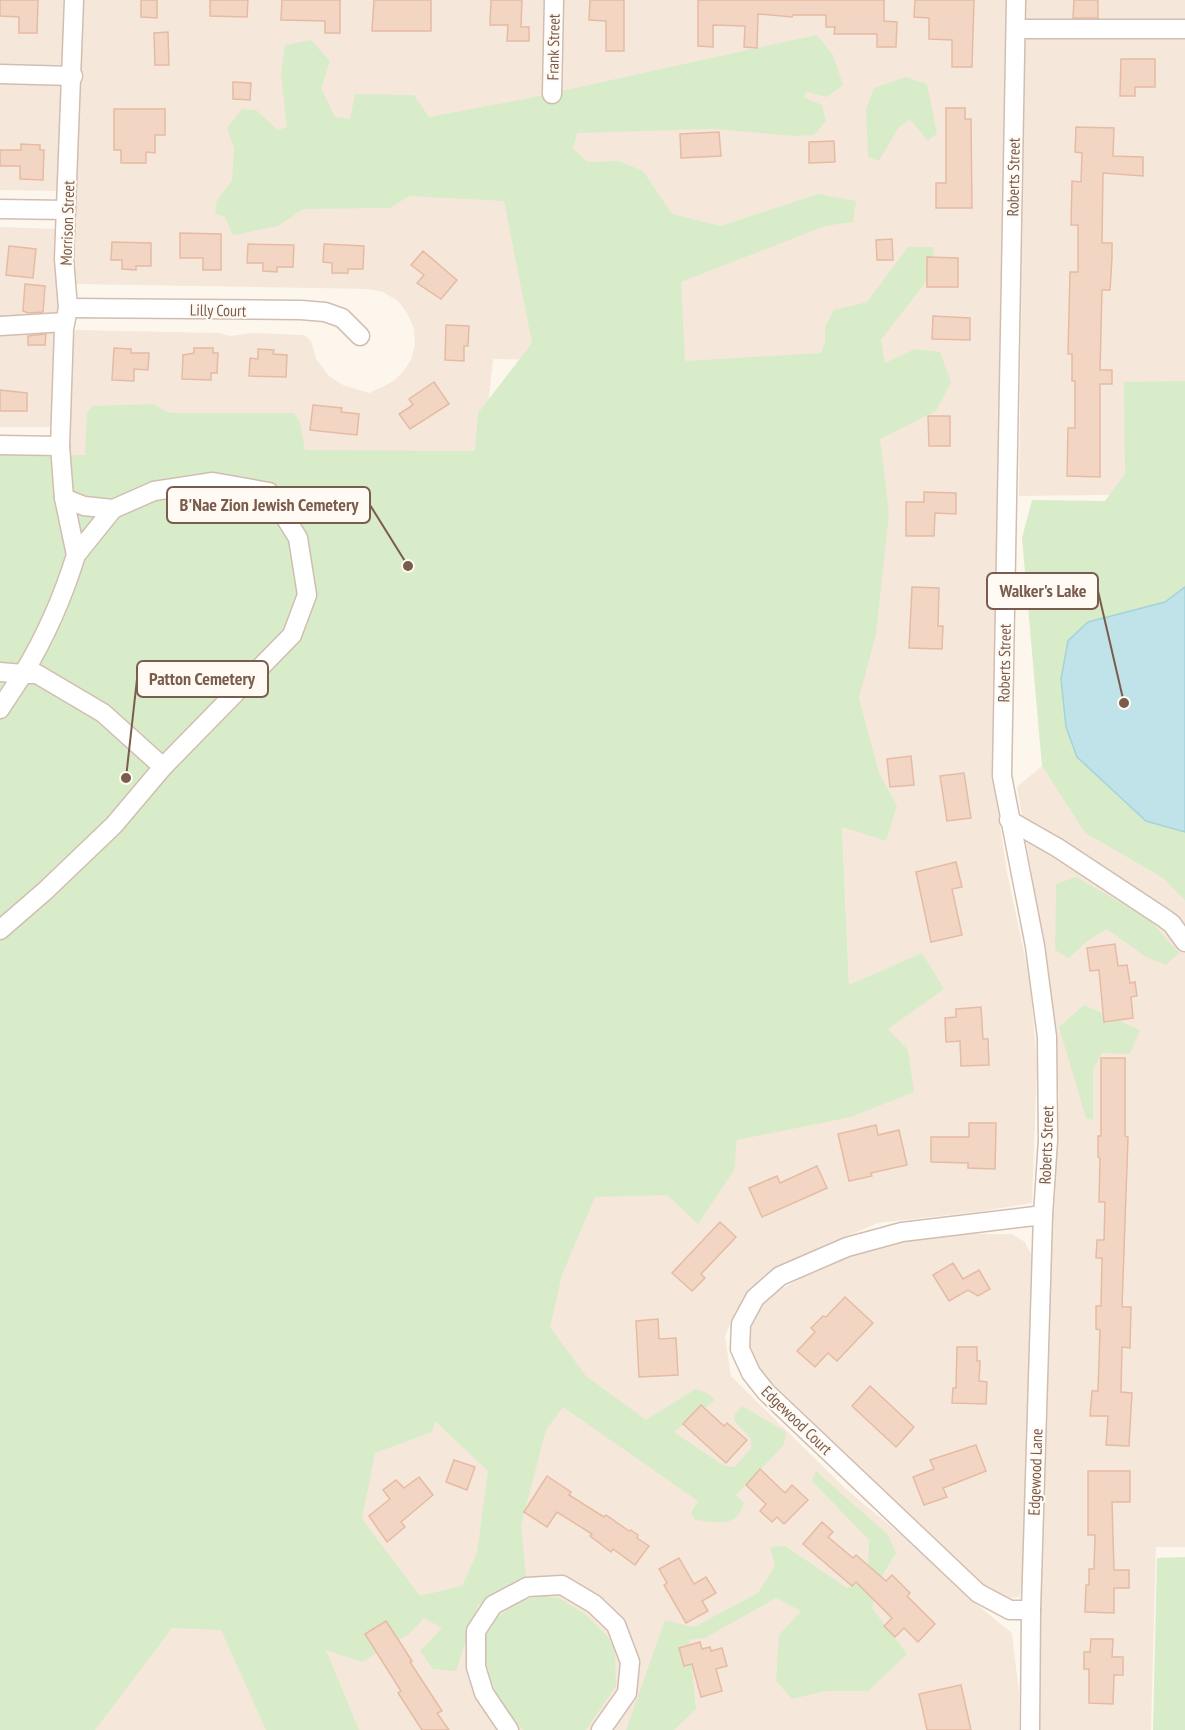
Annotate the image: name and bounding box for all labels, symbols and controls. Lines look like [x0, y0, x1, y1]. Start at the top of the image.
street label: Frank Street [542, 13, 564, 81]
street label: Roberts Street [1002, 137, 1024, 216]
street label: Morrison Street [56, 179, 79, 266]
street label: Lilly Court [190, 300, 247, 321]
callout: B'Nae Zion Jewish Cemetery [167, 487, 370, 523]
text: B'Nae Zion Jewish Cemetery [179, 493, 359, 516]
callout: Walker's Lake [987, 573, 1098, 609]
text: Walker's Lake [999, 579, 1087, 602]
street label: Roberts Street [993, 623, 1015, 702]
callout: Patton Cemetery [137, 661, 268, 697]
text: Patton Cemetery [149, 667, 256, 690]
street label: Roberts Street [1035, 1105, 1057, 1185]
street label: Edgewood Court [757, 1381, 837, 1459]
street label: Edgewood Lane [1023, 1428, 1047, 1516]

